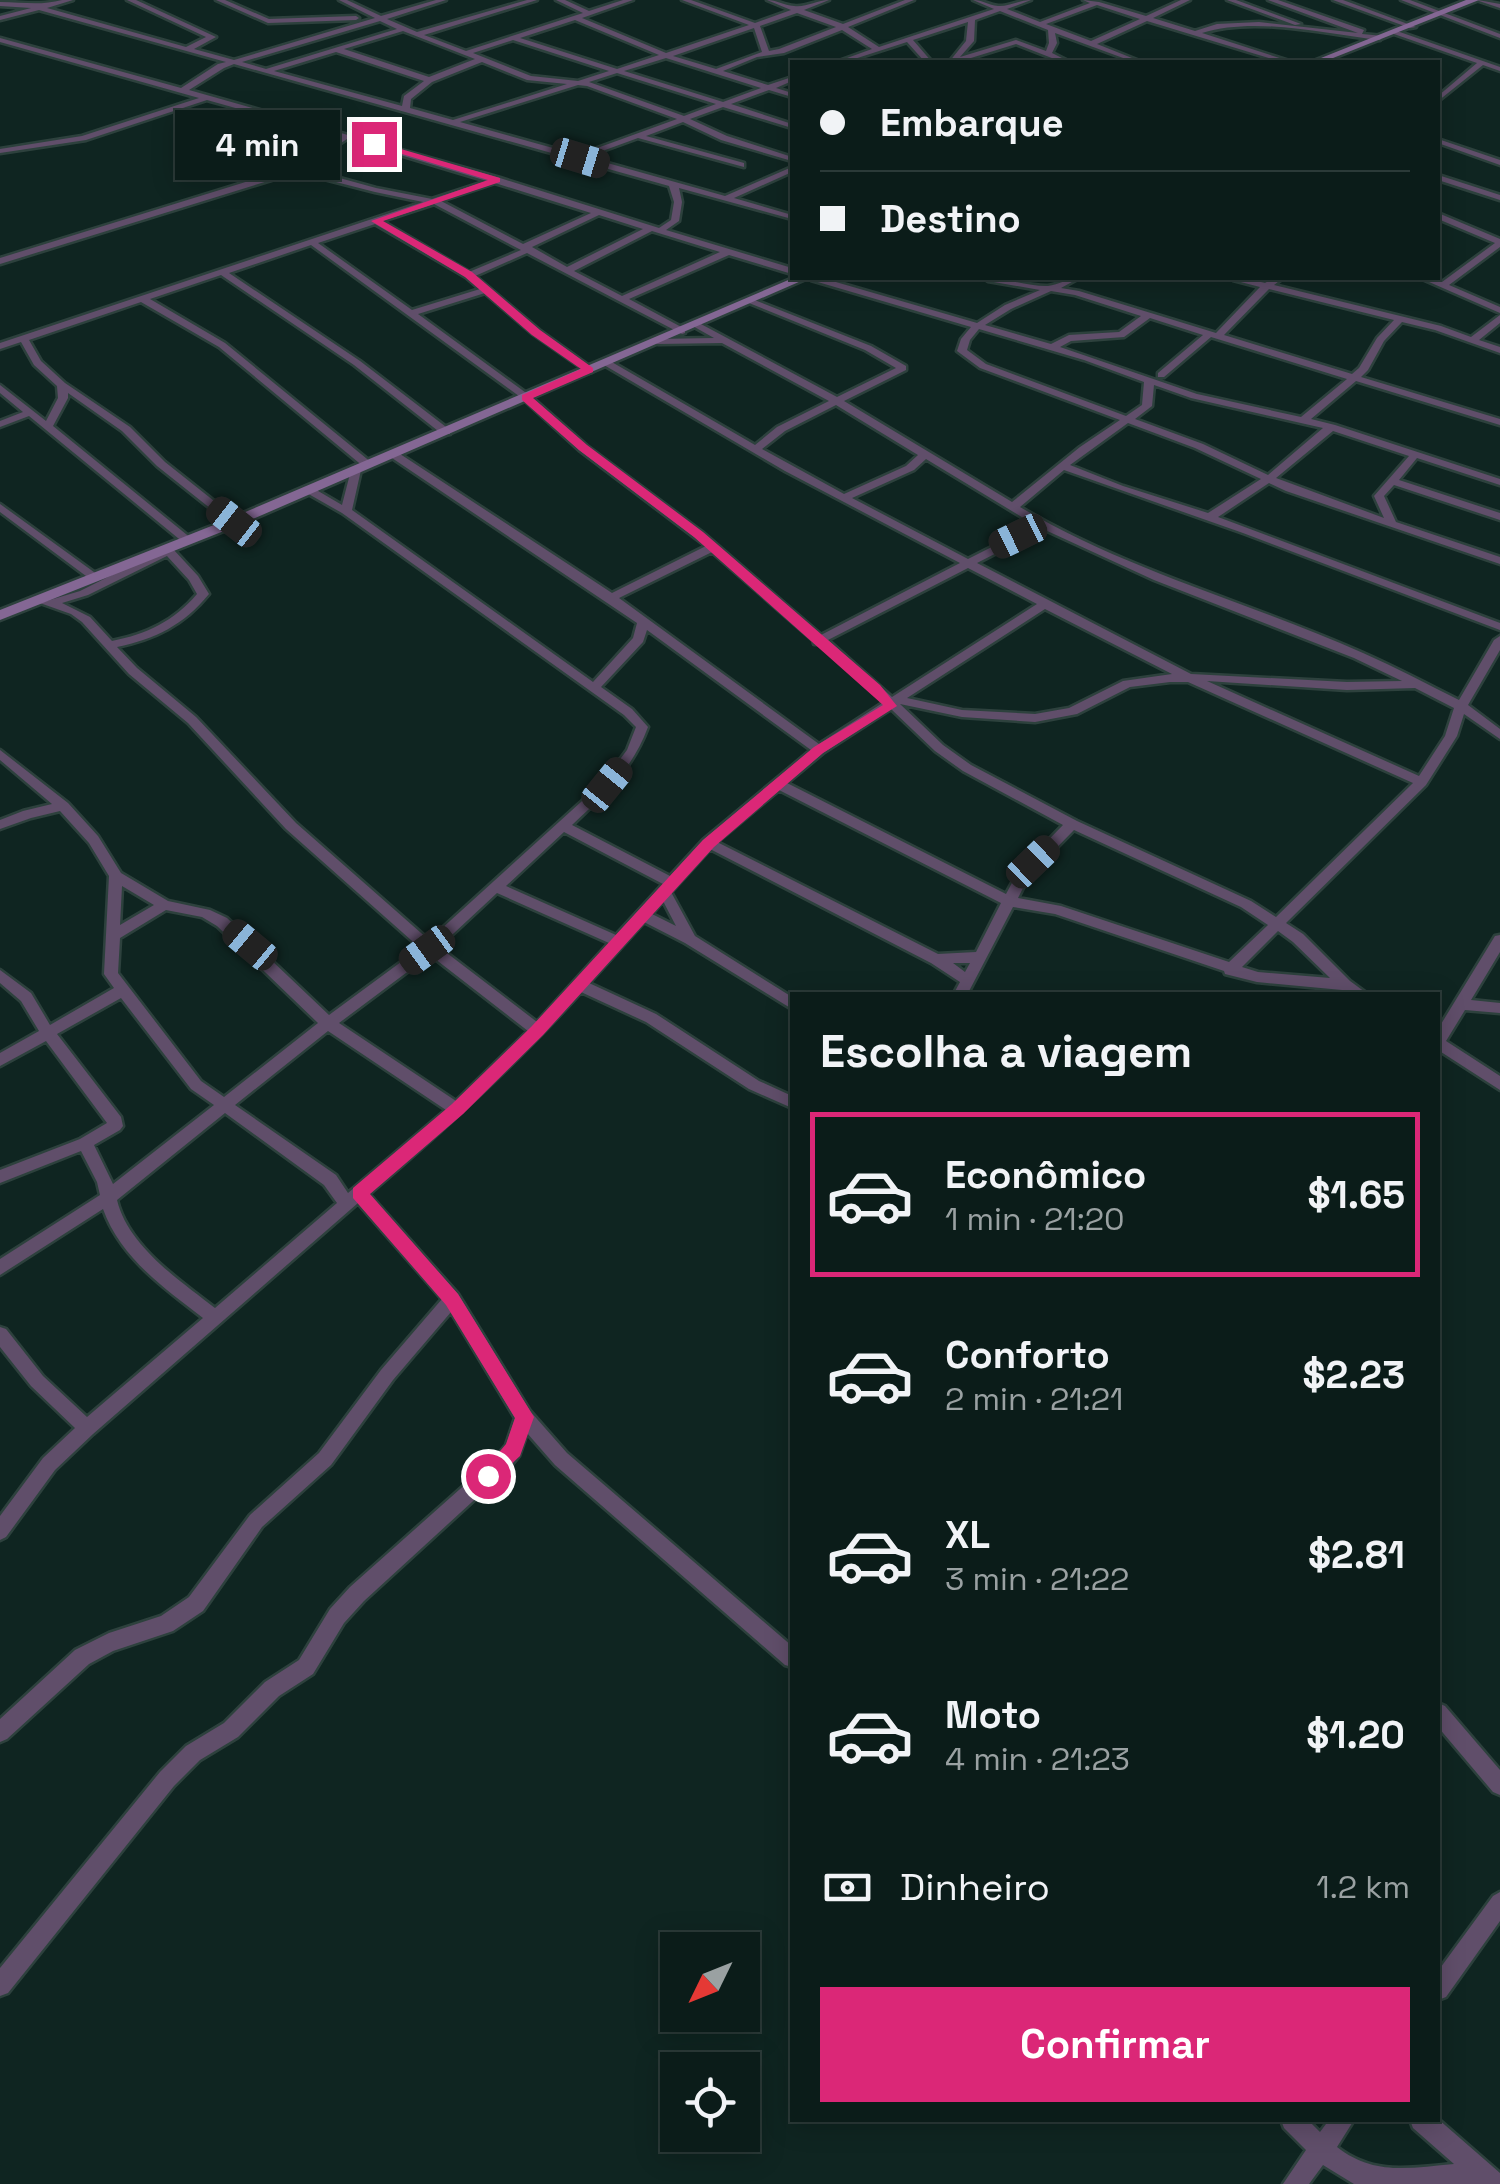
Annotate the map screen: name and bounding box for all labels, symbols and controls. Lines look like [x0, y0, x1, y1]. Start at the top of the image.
text: Embarque [880, 99, 1064, 147]
callout: 4 min [174, 109, 339, 179]
route end [352, 122, 397, 167]
text: 4 min [215, 125, 300, 165]
car [547, 135, 613, 181]
text: Destino [880, 195, 1021, 243]
car [201, 492, 267, 552]
car [984, 509, 1052, 563]
car [576, 752, 638, 818]
car [1001, 830, 1065, 894]
car [217, 914, 283, 976]
car [394, 920, 460, 980]
text: Escolha a viagem [820, 1023, 1192, 1080]
icon: car [825, 1150, 915, 1240]
text: Econômico [945, 1151, 1146, 1199]
text: $1.65 [1308, 1171, 1405, 1219]
text: 1 min · 21:20 [945, 1199, 1125, 1239]
icon: car [825, 1330, 915, 1420]
text: Conforto [945, 1331, 1110, 1379]
text: $2.23 [1302, 1351, 1405, 1399]
text: 2 min · 21:21 [945, 1379, 1123, 1419]
route start [466, 1454, 511, 1499]
icon: car [825, 1510, 915, 1600]
text: XL [945, 1511, 990, 1559]
text: $2.81 [1308, 1531, 1405, 1579]
text: 3 min · 21:22 [945, 1559, 1129, 1599]
icon: car [825, 1690, 915, 1780]
text: Moto [945, 1691, 1041, 1739]
text: $1.20 [1306, 1711, 1405, 1759]
text: 4 min · 21:23 [945, 1739, 1130, 1779]
icon: cash [820, 1860, 875, 1915]
text: Dinheiro [900, 1863, 1050, 1911]
text: 1.2 km [1316, 1867, 1410, 1907]
north arrow [660, 1932, 760, 2032]
map controls [660, 1932, 760, 2152]
button: Confirmar [820, 1987, 1410, 2102]
button: locate [660, 2052, 760, 2152]

